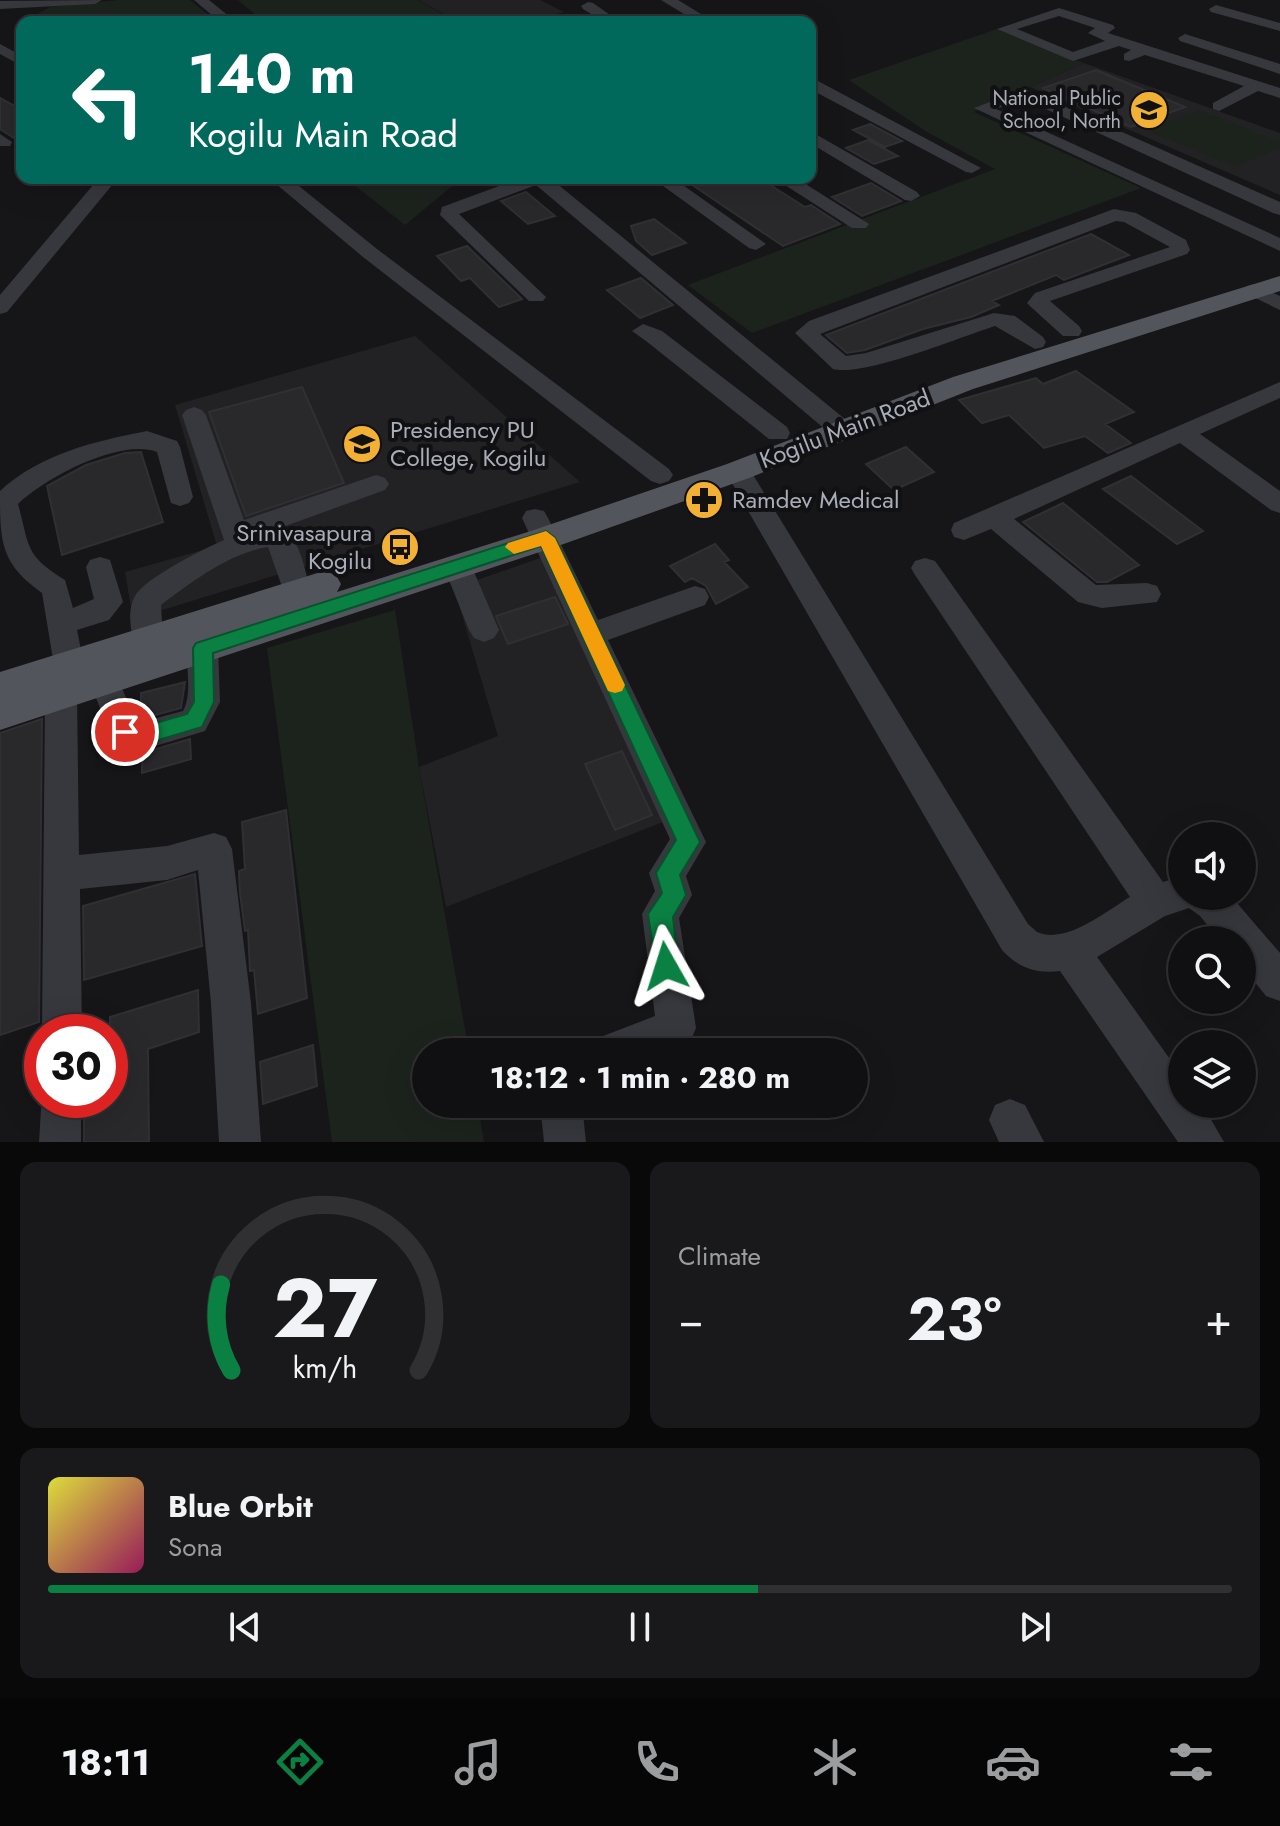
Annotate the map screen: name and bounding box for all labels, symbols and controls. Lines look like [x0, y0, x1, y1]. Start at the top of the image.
text: 140 m [188, 33, 355, 114]
icon: left [56, 48, 160, 152]
place label: National Public School, North [992, 84, 1121, 136]
school or university icon: National Public School, North [1128, 89, 1170, 131]
text: Kogilu Main Road [188, 108, 458, 160]
street label: Kogilu Main Road [755, 380, 935, 477]
place label: Presidency PU College, Kogilu [390, 412, 546, 475]
school or university icon: Presidency PU College, Kogilu [341, 423, 383, 465]
pharmacy icon: Ramdev Medical [683, 479, 725, 521]
place label: Ramdev Medical [732, 482, 899, 517]
place label: Srinivasapura Kogilu [236, 515, 372, 578]
bus stop icon: Srinivasapura Kogilu [379, 526, 421, 568]
pin [91, 698, 159, 766]
icon: arrive [103, 710, 147, 754]
map controls [1168, 822, 1256, 1118]
button: sound [1168, 822, 1256, 910]
position arrow [624, 924, 708, 1008]
button: search [1168, 926, 1256, 1014]
speed limit sign: 30 [24, 1014, 128, 1118]
button: layers [1168, 1030, 1256, 1118]
text: 18:12 · 1 min · 280 m [490, 1056, 790, 1099]
text: Climate [678, 1237, 761, 1275]
text: 27 [273, 1248, 377, 1368]
text: 23° [907, 1276, 1002, 1363]
text: − [678, 1288, 704, 1352]
text: + [1205, 1288, 1232, 1352]
text: km/h [293, 1347, 357, 1389]
text: Blue Orbit [168, 1485, 313, 1528]
text: Sona [168, 1528, 223, 1566]
icon: previous [223, 1605, 267, 1649]
icon: pause [618, 1605, 662, 1649]
icon: next [1013, 1605, 1057, 1649]
icon: directions [272, 1734, 328, 1790]
icon: music [450, 1734, 506, 1790]
icon: phone [629, 1734, 685, 1790]
icon: climate [807, 1734, 863, 1790]
icon: car [985, 1734, 1041, 1790]
icon: filters [1163, 1734, 1219, 1790]
text: 18:11 [61, 1736, 150, 1788]

